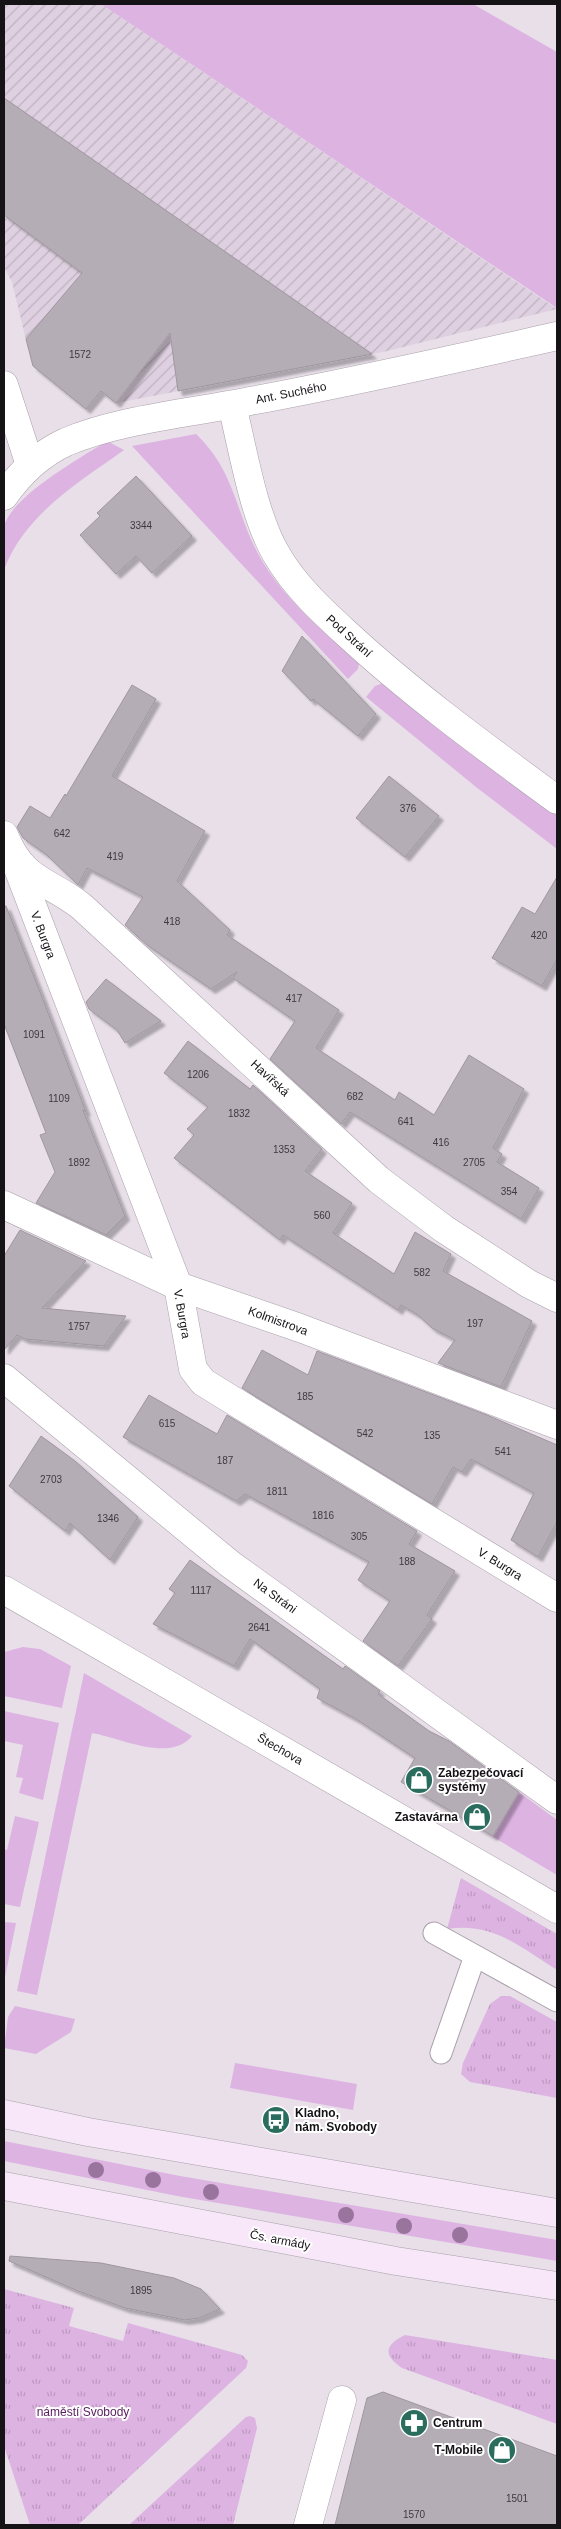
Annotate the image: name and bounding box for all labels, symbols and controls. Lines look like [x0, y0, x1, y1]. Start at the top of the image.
house number: 1572 [69, 349, 92, 360]
street label: Ant. Suchého [254, 379, 328, 407]
house number: 3344 [130, 520, 153, 531]
street label: Pod Strání [323, 612, 375, 661]
house number: 376 [400, 803, 417, 814]
house number: 642 [54, 828, 71, 839]
house number: 419 [107, 851, 124, 862]
street label: V. Burgra [28, 909, 59, 961]
house number: 418 [164, 916, 181, 927]
house number: 420 [531, 930, 548, 941]
house number: 417 [286, 993, 303, 1004]
house number: 1091 [23, 1029, 46, 1040]
street label: Havířská [248, 1057, 292, 1099]
house number: 1206 [187, 1069, 210, 1080]
house number: 682 [347, 1091, 364, 1102]
house number: 1109 [48, 1093, 70, 1104]
house number: 1832 [228, 1108, 251, 1119]
house number: 641 [398, 1116, 415, 1127]
house number: 416 [433, 1137, 450, 1148]
house number: 1353 [273, 1144, 296, 1155]
house number: 1892 [68, 1157, 91, 1168]
house number: 2705 [463, 1157, 486, 1168]
house number: 354 [501, 1186, 518, 1197]
house number: 560 [314, 1210, 331, 1221]
house number: 582 [414, 1267, 431, 1278]
street label: V. Burgra [171, 1288, 193, 1340]
street label: Kolmistrova [246, 1304, 310, 1338]
house number: 197 [467, 1318, 484, 1329]
house number: 1757 [68, 1321, 91, 1332]
house number: 185 [297, 1391, 314, 1402]
house number: 615 [159, 1418, 176, 1429]
house number: 542 [357, 1428, 374, 1439]
house number: 135 [424, 1430, 441, 1441]
house number: 541 [495, 1446, 512, 1457]
house number: 187 [217, 1455, 234, 1466]
house number: 2703 [40, 1474, 63, 1485]
house number: 1811 [266, 1486, 288, 1497]
house number: 1816 [312, 1510, 335, 1521]
house number: 1346 [97, 1513, 120, 1524]
house number: 305 [351, 1531, 368, 1542]
street label: V. Burgra [475, 1545, 525, 1583]
house number: 188 [399, 1556, 416, 1567]
street label: Na Stráni [251, 1576, 299, 1616]
house number: 1117 [191, 1585, 212, 1596]
house number: 2641 [248, 1622, 271, 1633]
street label: Štechova [255, 1730, 306, 1768]
shop icon: Zabezpečovací systémy [404, 1765, 434, 1795]
place label: Zabezpečovací systémy [438, 1766, 524, 1794]
shop icon: Zastavárna [462, 1802, 492, 1832]
place label: Zastavárna [395, 1810, 458, 1824]
bus stop icon: Kladno, nám. Svobody [261, 2105, 291, 2135]
place label: Kladno, nám. Svobody [295, 2106, 377, 2134]
street label: Čs. armády [249, 2226, 312, 2253]
house number: 1895 [130, 2285, 153, 2296]
park label: náměstí Svobody [37, 2405, 129, 2419]
pharmacy icon: Centrum [399, 2408, 429, 2438]
place label: Centrum [433, 2416, 482, 2430]
shop icon: T-Mobile [487, 2435, 517, 2465]
place label: T-Mobile [434, 2443, 483, 2457]
house number: 1501 [506, 2493, 529, 2504]
house number: 1570 [403, 2509, 426, 2520]

